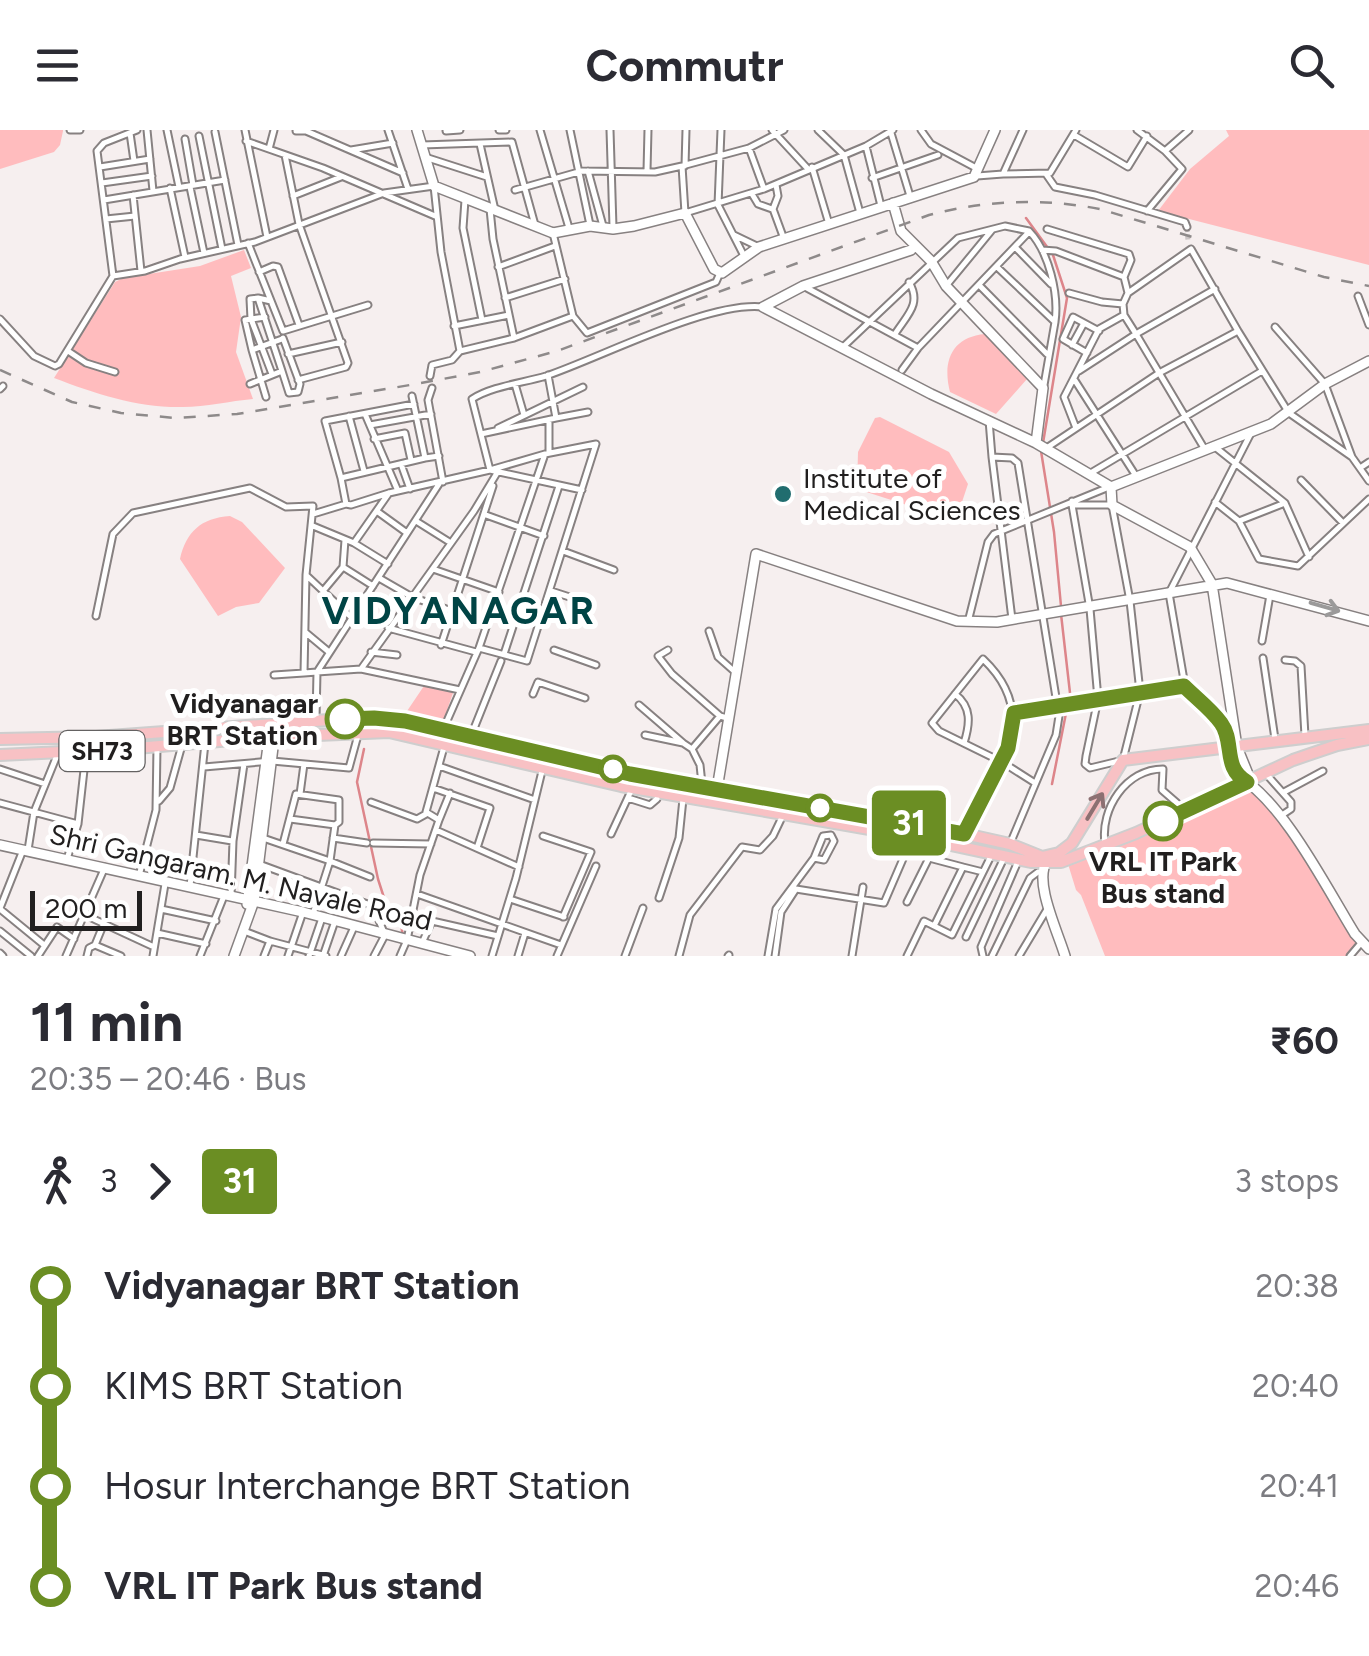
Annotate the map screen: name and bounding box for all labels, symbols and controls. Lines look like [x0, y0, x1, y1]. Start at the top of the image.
icon: menu [30, 38, 85, 93]
text: Commutr [586, 38, 783, 92]
icon: search [1284, 38, 1339, 93]
place label: Institute of Medical Sciences [803, 461, 1021, 527]
marker: Institute of Medical Sciences [772, 483, 794, 505]
district label: VIDYANAGAR [321, 588, 597, 634]
one-way arrow [1309, 599, 1340, 618]
place label: Vidyanagar BRT Station [166, 686, 318, 752]
marker: Vidyanagar BRT Station [326, 700, 364, 738]
road number: SH73 [59, 731, 144, 771]
unlabelled marker [600, 756, 626, 782]
line badge: 31 [864, 790, 954, 856]
one-way arrow [1085, 792, 1105, 821]
unlabelled marker [807, 795, 833, 821]
text: 31 [892, 802, 926, 844]
marker: VRL IT Park Bus stand [1144, 802, 1182, 840]
street label: Shri Gangaram. M. Navale Road [46, 816, 436, 938]
place label: VRL IT Park Bus stand [1089, 844, 1237, 910]
scale bar [30, 886, 142, 930]
text: 200 m [45, 891, 127, 925]
text: 11 min [30, 989, 183, 1055]
text: ₹60 [1270, 1018, 1339, 1064]
text: 20:35 – 20:46 · Bus [30, 1060, 306, 1098]
icon: walk [30, 1154, 85, 1209]
icon: forward [132, 1154, 187, 1209]
text: 31 [222, 1160, 257, 1202]
text: 3 [100, 1162, 117, 1200]
text: 3 stops [1234, 1162, 1339, 1200]
text: Vidyanagar BRT Station [104, 1263, 520, 1309]
text: 20:38 [1255, 1267, 1339, 1305]
text: KIMS BRT Station [104, 1363, 403, 1409]
text: 20:40 [1252, 1367, 1339, 1405]
text: Hosur Interchange BRT Station [104, 1463, 631, 1509]
text: 20:41 [1259, 1467, 1339, 1505]
text: VRL IT Park Bus stand [104, 1563, 483, 1609]
text: 20:46 [1255, 1567, 1339, 1605]

